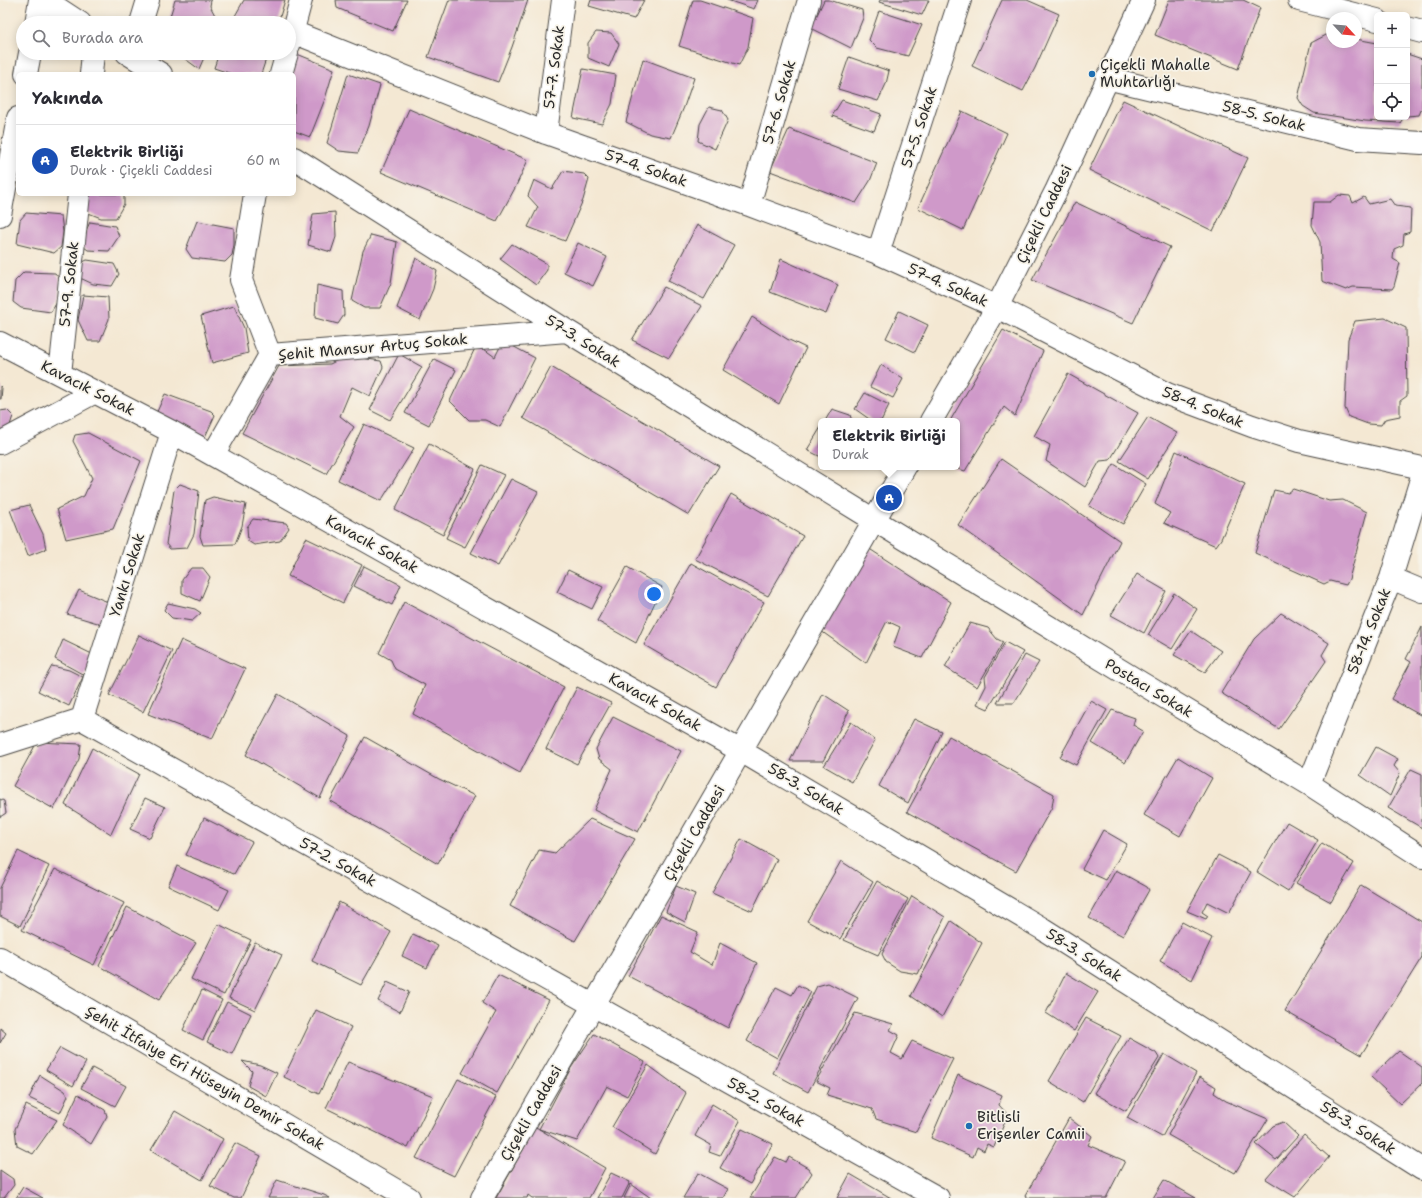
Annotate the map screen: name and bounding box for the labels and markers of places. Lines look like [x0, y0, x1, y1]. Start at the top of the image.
place label: Çiçekli Mahalle Muhtarlığı [1100, 55, 1210, 92]
marker: Çiçekli Mahalle Muhtarlığı [1087, 69, 1097, 79]
pin: A [876, 483, 902, 513]
place label: Bitlisli Erişenler Camii [977, 1107, 1085, 1144]
marker: Bitlisli Erişenler Camii [964, 1121, 974, 1131]

